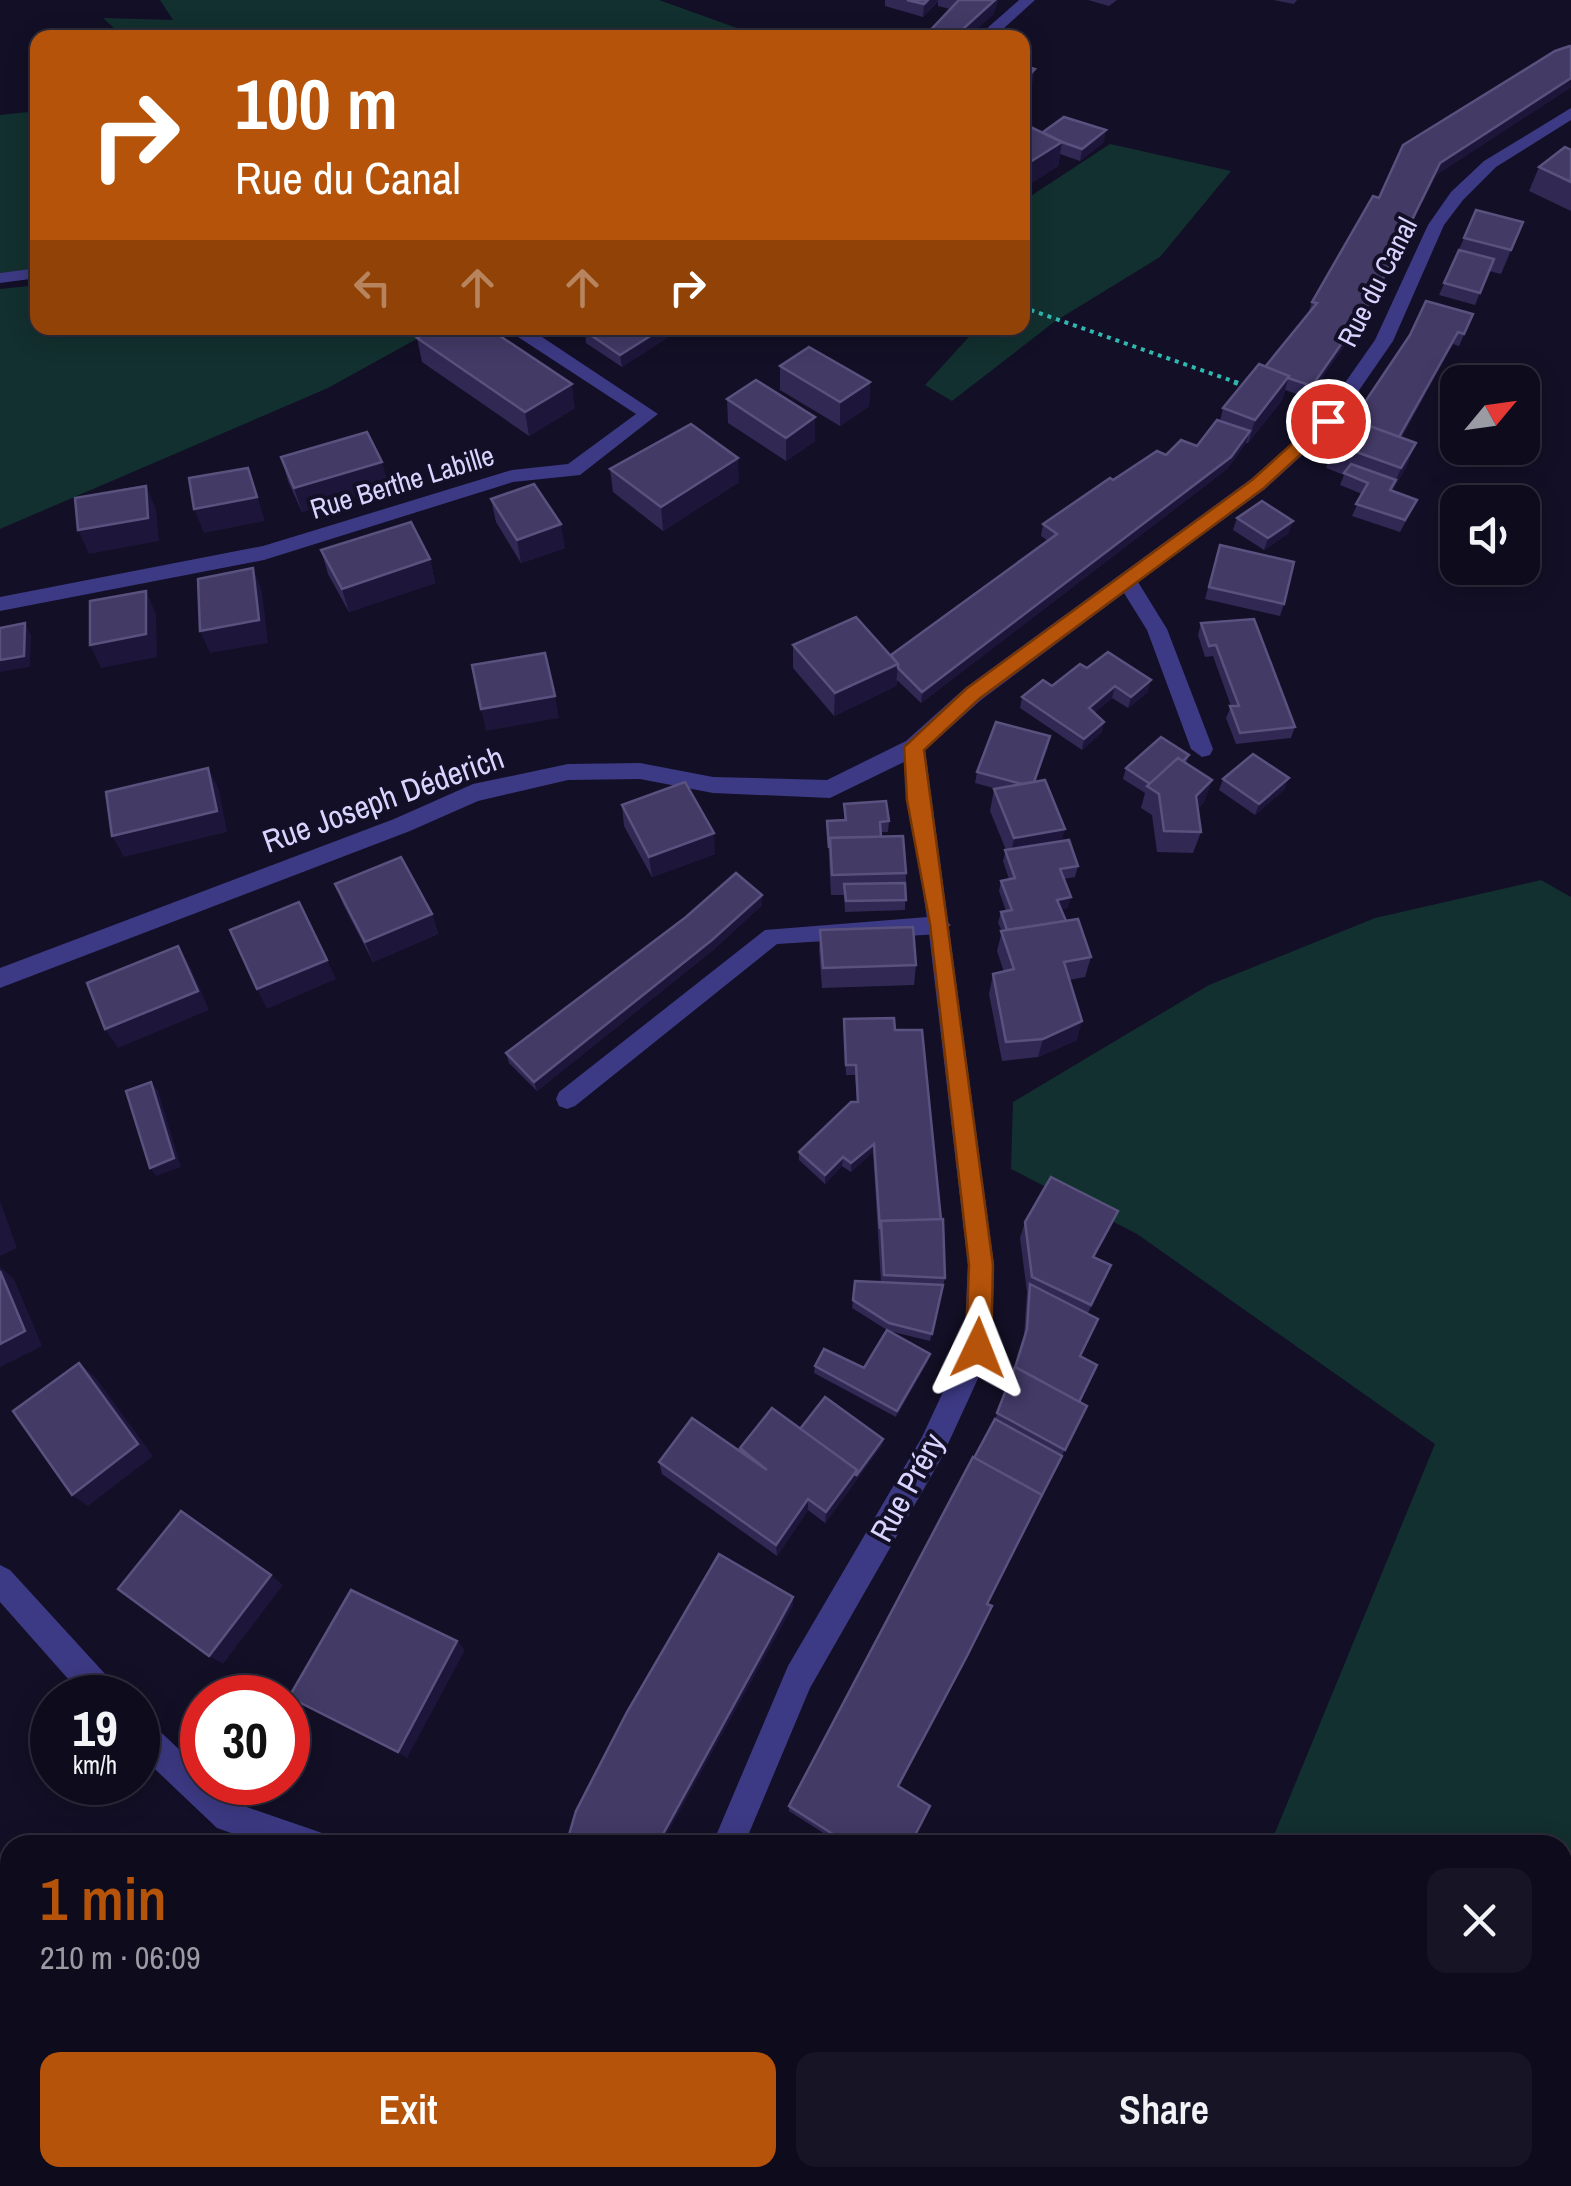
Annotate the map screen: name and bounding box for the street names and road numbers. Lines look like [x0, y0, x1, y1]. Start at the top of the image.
street label: Rue du Canal [1328, 211, 1426, 353]
street label: Rue Berthe Labille [306, 436, 498, 528]
street label: Rue Joseph Déderich [256, 735, 510, 863]
street label: Rue Préry [860, 1425, 954, 1549]

